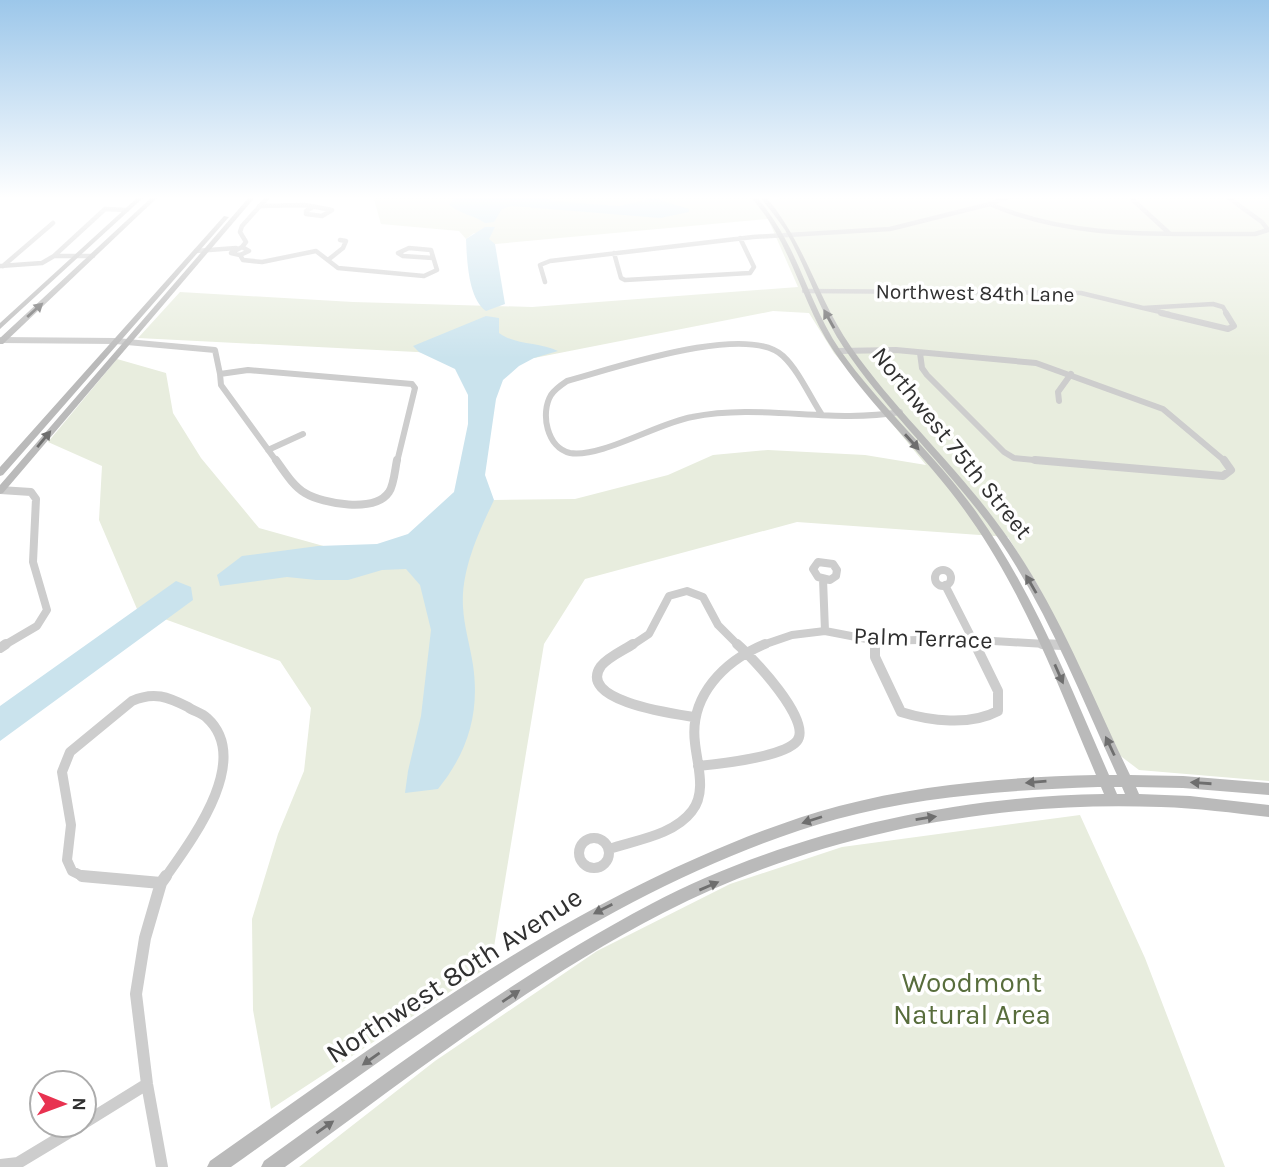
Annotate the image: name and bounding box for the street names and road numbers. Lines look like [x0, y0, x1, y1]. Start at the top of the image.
street label: Northwest 84th Lane [875, 279, 1075, 307]
street label: Northwest 75th Street [866, 341, 1038, 545]
street label: Palm Terrace [853, 622, 993, 654]
street label: Northwest 80th Avenue [320, 880, 588, 1070]

